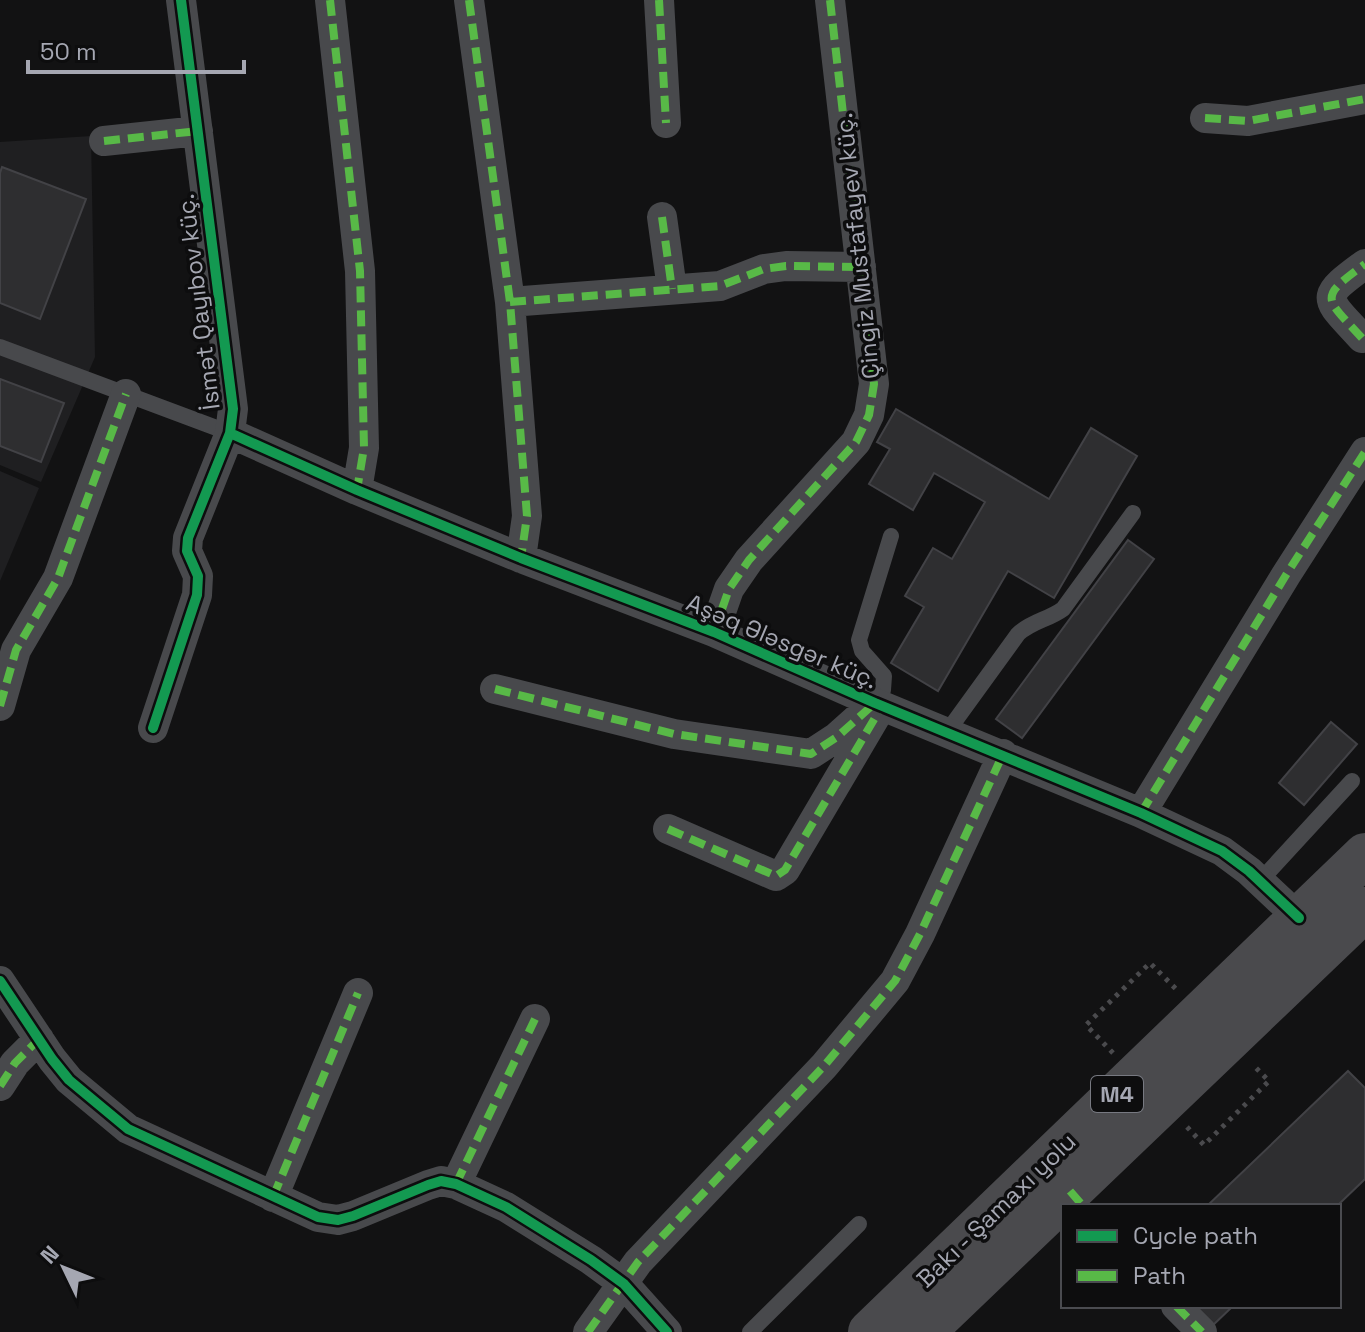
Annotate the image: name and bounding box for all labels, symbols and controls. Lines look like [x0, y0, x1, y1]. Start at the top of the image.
scale bar [28, 24, 244, 74]
text: 50 m [40, 36, 97, 67]
street label: Çingiz Mustafayev küç. [828, 112, 886, 380]
street label: İsmət Qayıbov küç. [169, 192, 227, 412]
street label: Aşəq Ələsgər küç. [682, 587, 882, 695]
road number: M4 [1091, 1076, 1143, 1112]
street label: Bakı - Şamaxı yolu [910, 1126, 1082, 1294]
legend [1061, 1204, 1341, 1308]
text: Cycle path [1133, 1220, 1258, 1251]
north arrow [24, 1228, 104, 1308]
text: N [34, 1239, 65, 1269]
text: Path [1133, 1260, 1186, 1291]

